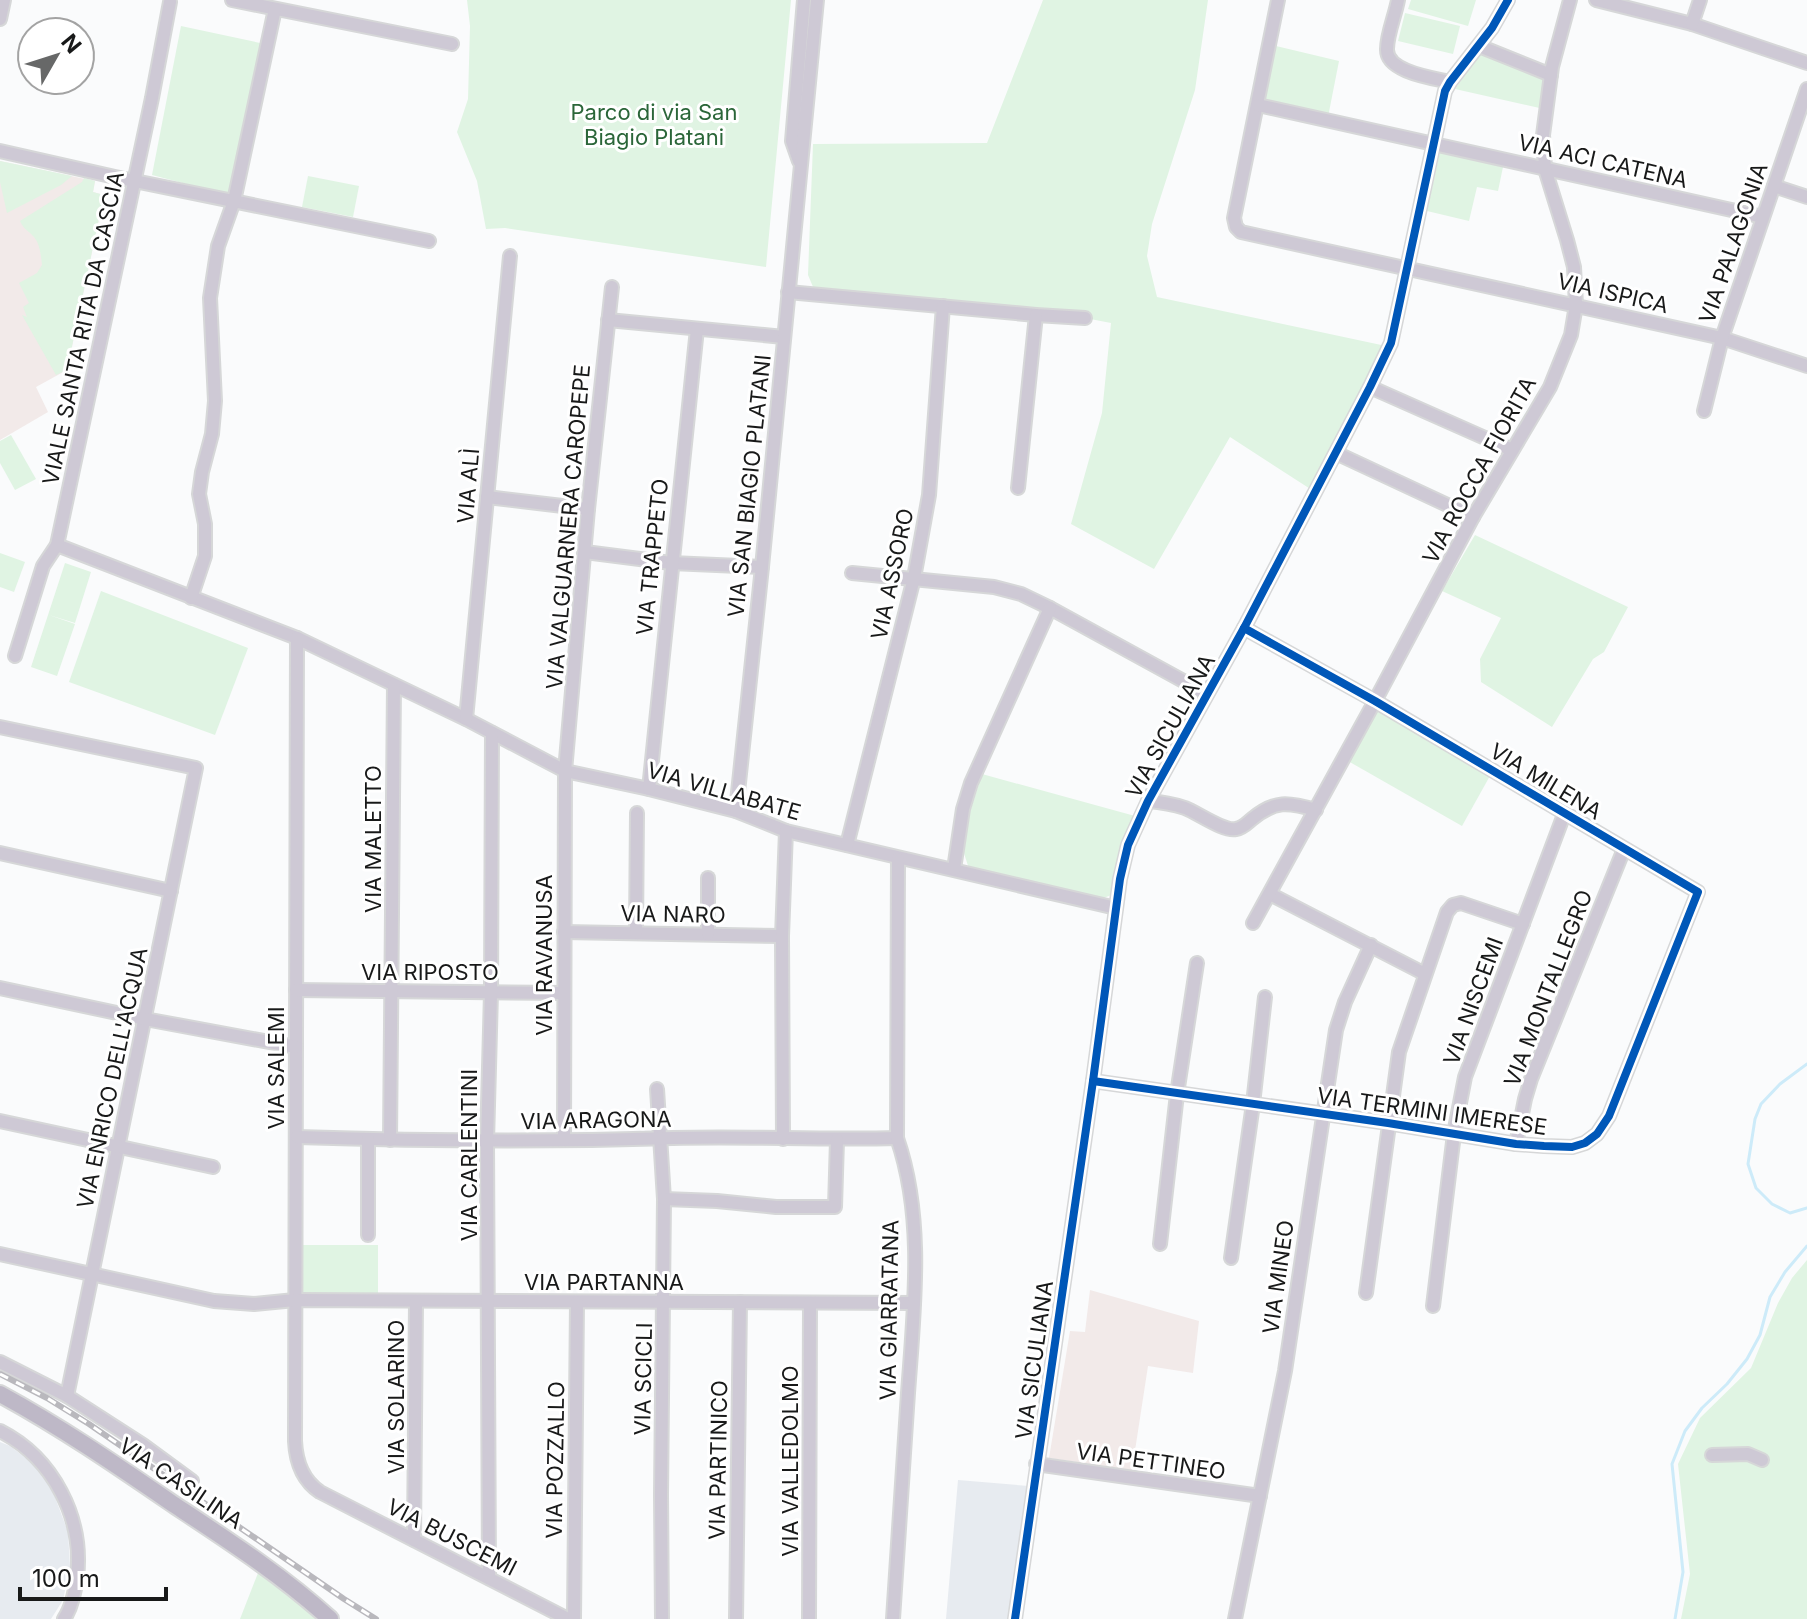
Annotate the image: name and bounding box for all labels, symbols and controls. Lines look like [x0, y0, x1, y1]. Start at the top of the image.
north arrow [16, 16, 96, 96]
text: N [56, 29, 87, 58]
park label: Parco di via San Biagio Platani [571, 99, 737, 150]
street label: VIA ACI CATENA [1516, 129, 1690, 193]
street label: VIA PALAGONIA [1693, 159, 1773, 327]
street label: VIALE SANTA RITA DA CASCIA [37, 169, 129, 487]
street label: VIA ISPICA [1555, 268, 1671, 318]
street label: VIA SAN BIAGIO PLATANI [722, 353, 776, 619]
street label: VIA VALGUARNERA CAROPEPE [541, 363, 595, 691]
street label: VIA ROCCA FIORITA [1417, 372, 1541, 568]
street label: VIA ALÌ [452, 447, 484, 525]
street label: VIA TRAPPETO [631, 477, 673, 637]
street label: VIA ASSORO [865, 506, 919, 642]
street label: VIA SICULIANA [1120, 650, 1220, 802]
street label: VIA MILENA [1485, 737, 1607, 825]
street label: VIA VILLABATE [644, 757, 804, 825]
street label: VIA MALETTO [360, 765, 386, 913]
street label: VIA RAVANUSA [531, 874, 557, 1036]
street label: VIA MONTALLEGRO [1498, 886, 1598, 1090]
street label: VIA NARO [620, 900, 726, 928]
street label: VIA NISCEMI [1438, 934, 1508, 1068]
street label: VIA ENRICO DELL'ACQUA [72, 945, 152, 1211]
street label: VIA RIPOSTO [361, 959, 499, 985]
street label: VIA SALEMI [263, 1006, 289, 1130]
street label: VIA CARLENTINI [456, 1069, 482, 1241]
street label: VIA TERMINI IMERESE [1315, 1082, 1549, 1140]
street label: VIA ARAGONA [520, 1106, 672, 1134]
street label: VIA MINEO [1257, 1218, 1299, 1336]
street label: VIA GIARRATANA [874, 1219, 904, 1401]
street label: VIA PARTANNA [524, 1269, 684, 1295]
street label: VIA SICULIANA [1010, 1279, 1058, 1441]
street label: VIA SOLARINO [383, 1320, 409, 1474]
street label: VIA SCICLI [629, 1322, 657, 1436]
street label: VIA VALLEDOLMO [777, 1365, 803, 1557]
street label: VIA PARTINICO [704, 1380, 732, 1540]
street label: VIA POZZALLO [541, 1381, 569, 1539]
street label: VIA CASILINA [114, 1432, 248, 1534]
street label: VIA PETTINEO [1075, 1438, 1227, 1484]
street label: VIA BUSCEMI [383, 1493, 521, 1581]
scale bar [20, 1551, 166, 1601]
text: 100 m [32, 1564, 100, 1593]

